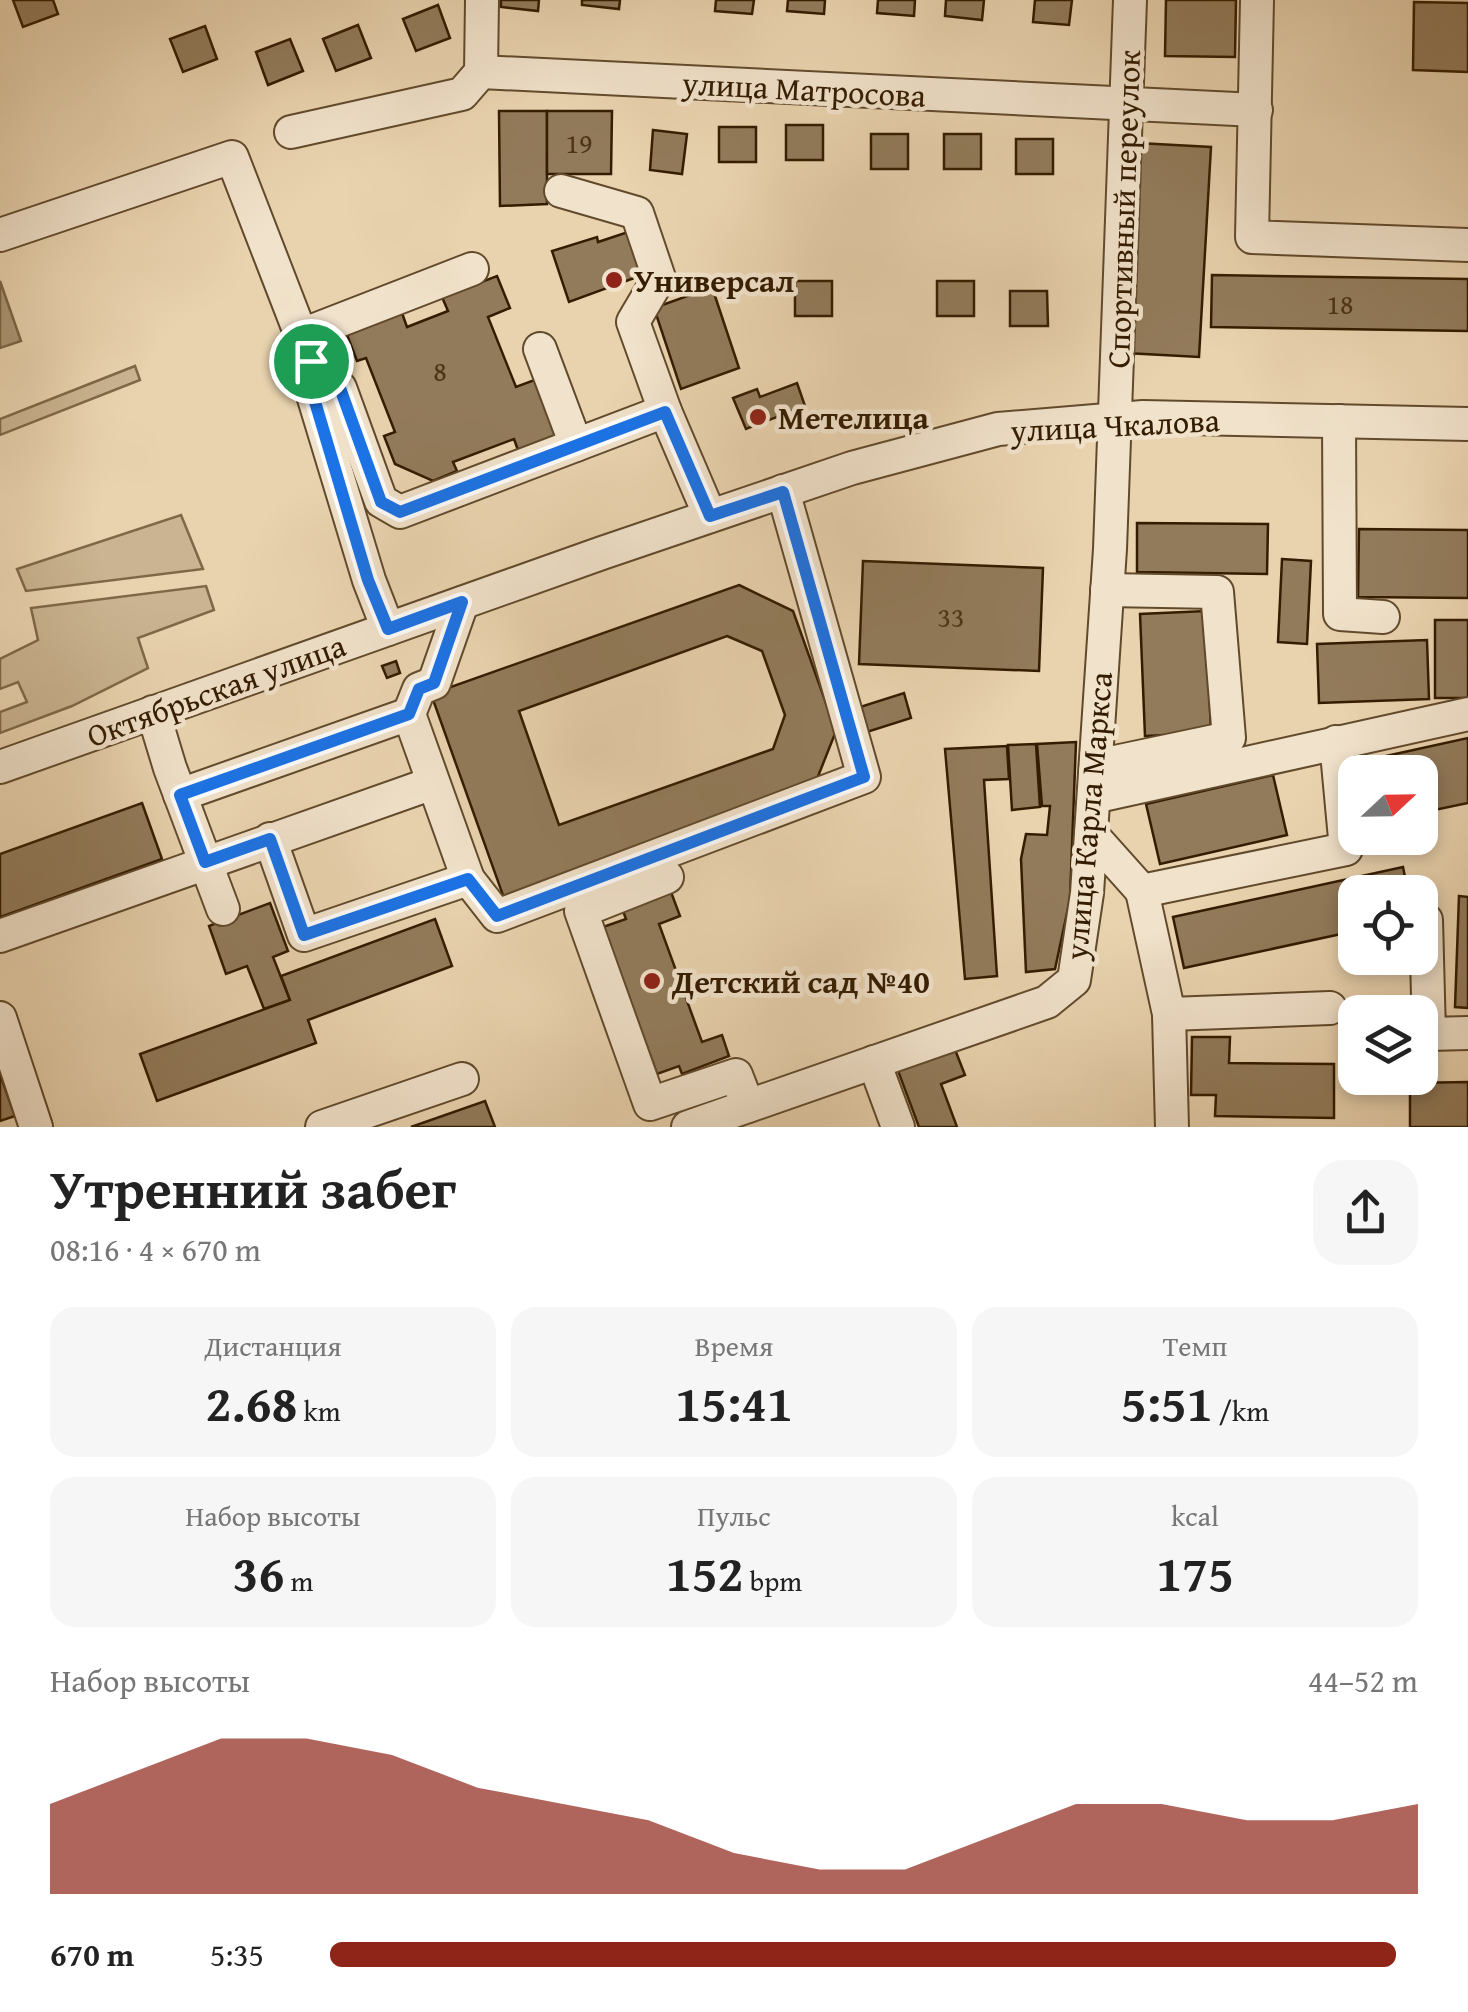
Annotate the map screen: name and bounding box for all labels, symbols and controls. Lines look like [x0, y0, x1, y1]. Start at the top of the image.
street label: Спортивный переулок [1094, 49, 1152, 369]
street label: улица Матросова [680, 59, 928, 119]
house number: 19 [566, 122, 592, 163]
place label: Универсал [634, 257, 794, 304]
marker: Универсал [603, 269, 625, 291]
house number: 18 [1327, 283, 1353, 324]
pin [269, 319, 354, 404]
icon: arrive [284, 334, 339, 389]
house number: 8 [433, 350, 447, 391]
place label: Метелица [778, 394, 930, 441]
street label: улица Чкалова [1008, 396, 1222, 454]
marker: Метелица [747, 406, 769, 428]
house number: 33 [938, 596, 964, 637]
street label: Октябрьская улица [80, 621, 353, 759]
street label: улица Карла Маркса [1052, 669, 1124, 963]
north arrow [1338, 755, 1438, 855]
map controls [1338, 755, 1438, 1095]
button: locate [1338, 875, 1438, 975]
place label: Детский сад №40 [671, 958, 930, 1005]
marker: Детский сад №40 [641, 970, 663, 992]
button: layers [1338, 995, 1438, 1095]
text: Утренний забег [50, 1148, 456, 1228]
button: share [1313, 1160, 1418, 1265]
text: 08:16 · 4 × 670 m [50, 1226, 261, 1273]
text: Дистанция [205, 1325, 341, 1366]
text: Время [695, 1325, 773, 1366]
text: Темп [1163, 1325, 1227, 1366]
text: 2.68 [205, 1366, 297, 1439]
text: 15:41 [675, 1366, 793, 1439]
text: 5:51 [1121, 1366, 1213, 1439]
text: km [297, 1390, 341, 1431]
text: /km [1213, 1390, 1269, 1431]
text: Набор высоты [186, 1495, 360, 1536]
text: Пульс [697, 1495, 771, 1536]
text: kcal [1171, 1495, 1219, 1536]
text: 36 [233, 1536, 284, 1609]
text: 152 [666, 1536, 744, 1609]
text: 175 [1156, 1536, 1234, 1609]
text: m [284, 1560, 313, 1601]
text: bpm [744, 1560, 802, 1601]
text: Набор высоты [50, 1657, 250, 1704]
text: 44–52 m [1308, 1657, 1418, 1704]
text: 670 m [50, 1931, 134, 1978]
text: 5:35 [210, 1931, 264, 1978]

